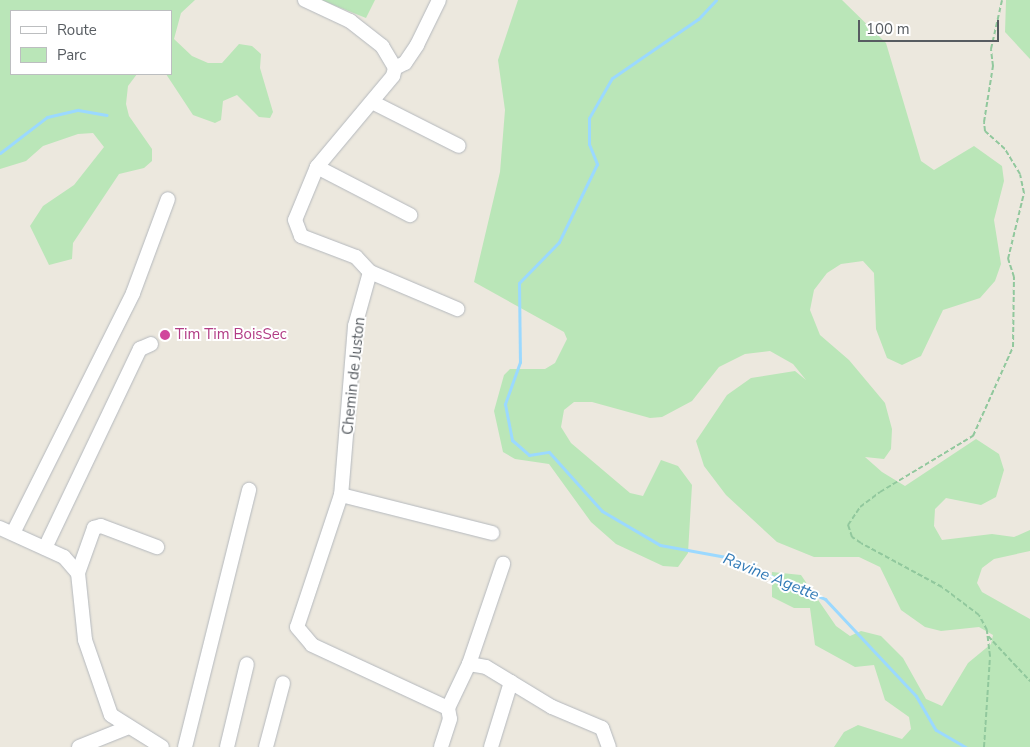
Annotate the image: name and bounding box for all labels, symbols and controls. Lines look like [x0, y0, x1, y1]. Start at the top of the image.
legend [10, 10, 172, 75]
scale bar [860, 10, 1001, 42]
text: 100 m [866, 19, 910, 39]
text: Route [57, 20, 97, 40]
text: Parc [57, 45, 86, 65]
street label: Chemin de Juston [339, 316, 369, 436]
place label: Tim Tim BoisSec [175, 326, 287, 344]
marker: Tim Tim BoisSec [159, 329, 171, 341]
water label: Ravine Agette [720, 549, 822, 605]

